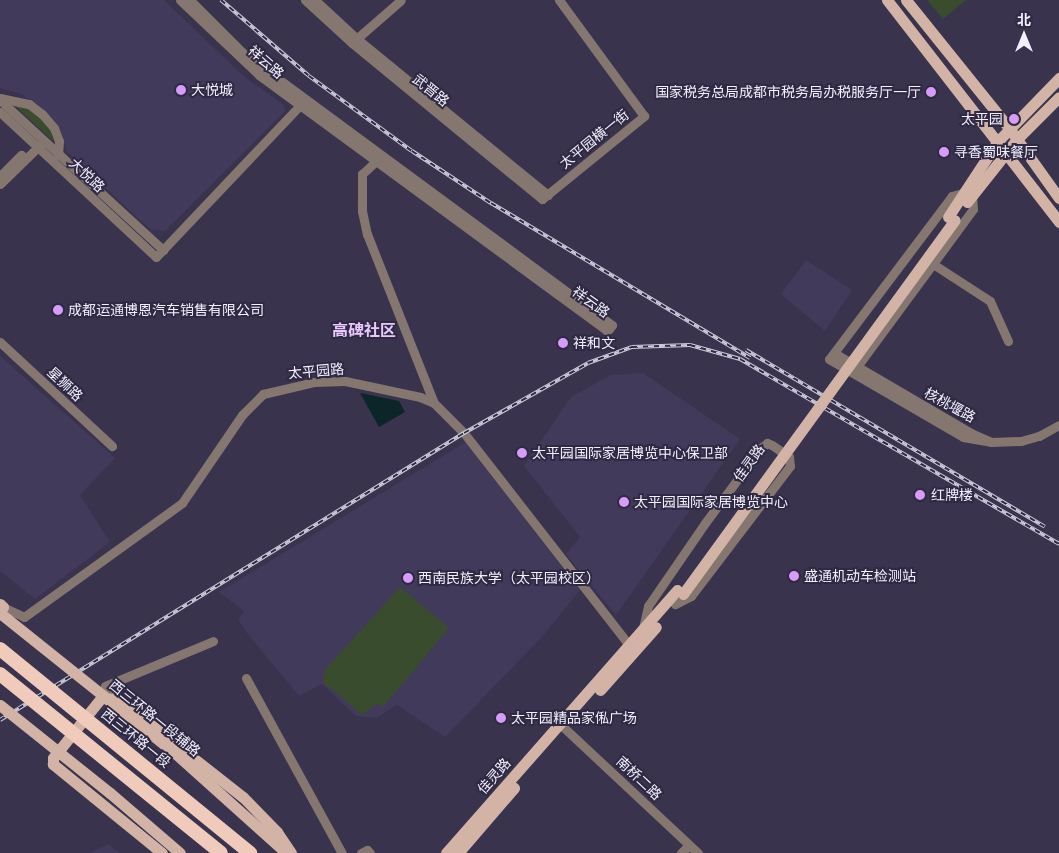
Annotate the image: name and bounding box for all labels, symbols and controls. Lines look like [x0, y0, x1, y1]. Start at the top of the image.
north arrow [999, 10, 1049, 60]
text: 北 [1017, 11, 1031, 28]
street label: 祥云路 [245, 42, 287, 82]
street label: 武晋路 [409, 70, 453, 110]
place label: 大悦城 [191, 82, 233, 98]
marker: 大悦城 [175, 84, 187, 96]
place label: 国家税务总局成都市税务局办税服务厅一厅 [655, 84, 921, 100]
marker: 国家税务总局成都市税务局办税服务厅一厅 [925, 86, 937, 98]
street label: 太平园横一街 [556, 106, 632, 172]
place label: 太平园 [961, 111, 1003, 127]
marker: 太平园 [1007, 112, 1021, 126]
place label: 寻香蜀味餐厅 [954, 144, 1038, 160]
marker: 寻香蜀味餐厅 [938, 146, 950, 158]
street label: 大悦路 [66, 155, 108, 195]
street label: 祥云路 [569, 283, 613, 321]
place label: 成都运通博恩汽车销售有限公司 [68, 302, 264, 318]
marker: 成都运通博恩汽车销售有限公司 [52, 304, 64, 316]
district label: 高碑社区 [332, 320, 396, 340]
place label: 祥和文 [573, 335, 615, 351]
marker: 祥和文 [557, 337, 569, 349]
street label: 太平园路 [287, 360, 345, 382]
street label: 星狮路 [44, 364, 86, 404]
street label: 核桃堰路 [921, 384, 979, 426]
street label: 佳灵路 [730, 441, 768, 485]
place label: 太平园国际家居博览中心保卫部 [532, 445, 728, 461]
marker: 太平园国际家居博览中心保卫部 [516, 447, 528, 459]
place label: 红牌楼 [931, 487, 973, 503]
marker: 红牌楼 [913, 488, 927, 502]
place label: 太平园国际家居博览中心 [634, 494, 788, 510]
marker: 太平园国际家居博览中心 [618, 496, 630, 508]
place label: 盛通机动车检测站 [804, 568, 916, 584]
place label: 西南民族大学（太平园校区） [418, 570, 600, 586]
marker: 盛通机动车检测站 [788, 570, 800, 582]
marker: 西南民族大学（太平园校区） [402, 572, 414, 584]
street label: 西三环路一段辅路 [106, 676, 204, 760]
street label: 西三环路一段 [98, 705, 174, 771]
place label: 太平园精品家俬广场 [511, 710, 637, 726]
marker: 太平园精品家俬广场 [495, 712, 507, 724]
street label: 南桥二路 [613, 753, 665, 803]
street label: 佳灵路 [474, 755, 514, 797]

